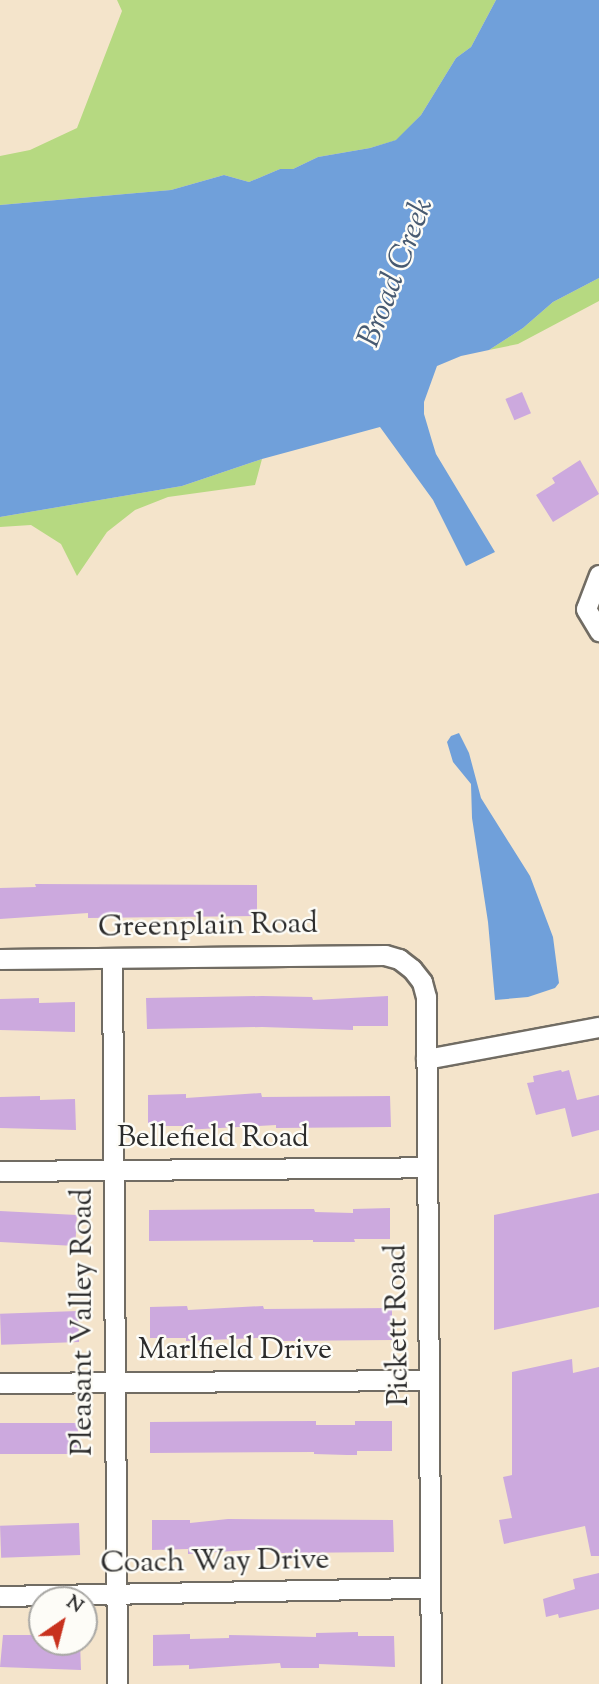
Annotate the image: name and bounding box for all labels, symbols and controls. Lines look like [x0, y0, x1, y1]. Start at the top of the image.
water label: Broad Creek [351, 193, 443, 353]
street label: Greenplain Road [98, 907, 318, 947]
street label: Bellefield Road [117, 1121, 309, 1157]
street label: Pleasant Valley Road [66, 1188, 102, 1456]
street label: Pickett Road [380, 1244, 418, 1406]
street label: Marlfield Drive [138, 1333, 332, 1369]
street label: Coach Way Drive [100, 1543, 330, 1583]
north arrow [28, 1586, 98, 1656]
text: N [60, 1590, 88, 1620]

